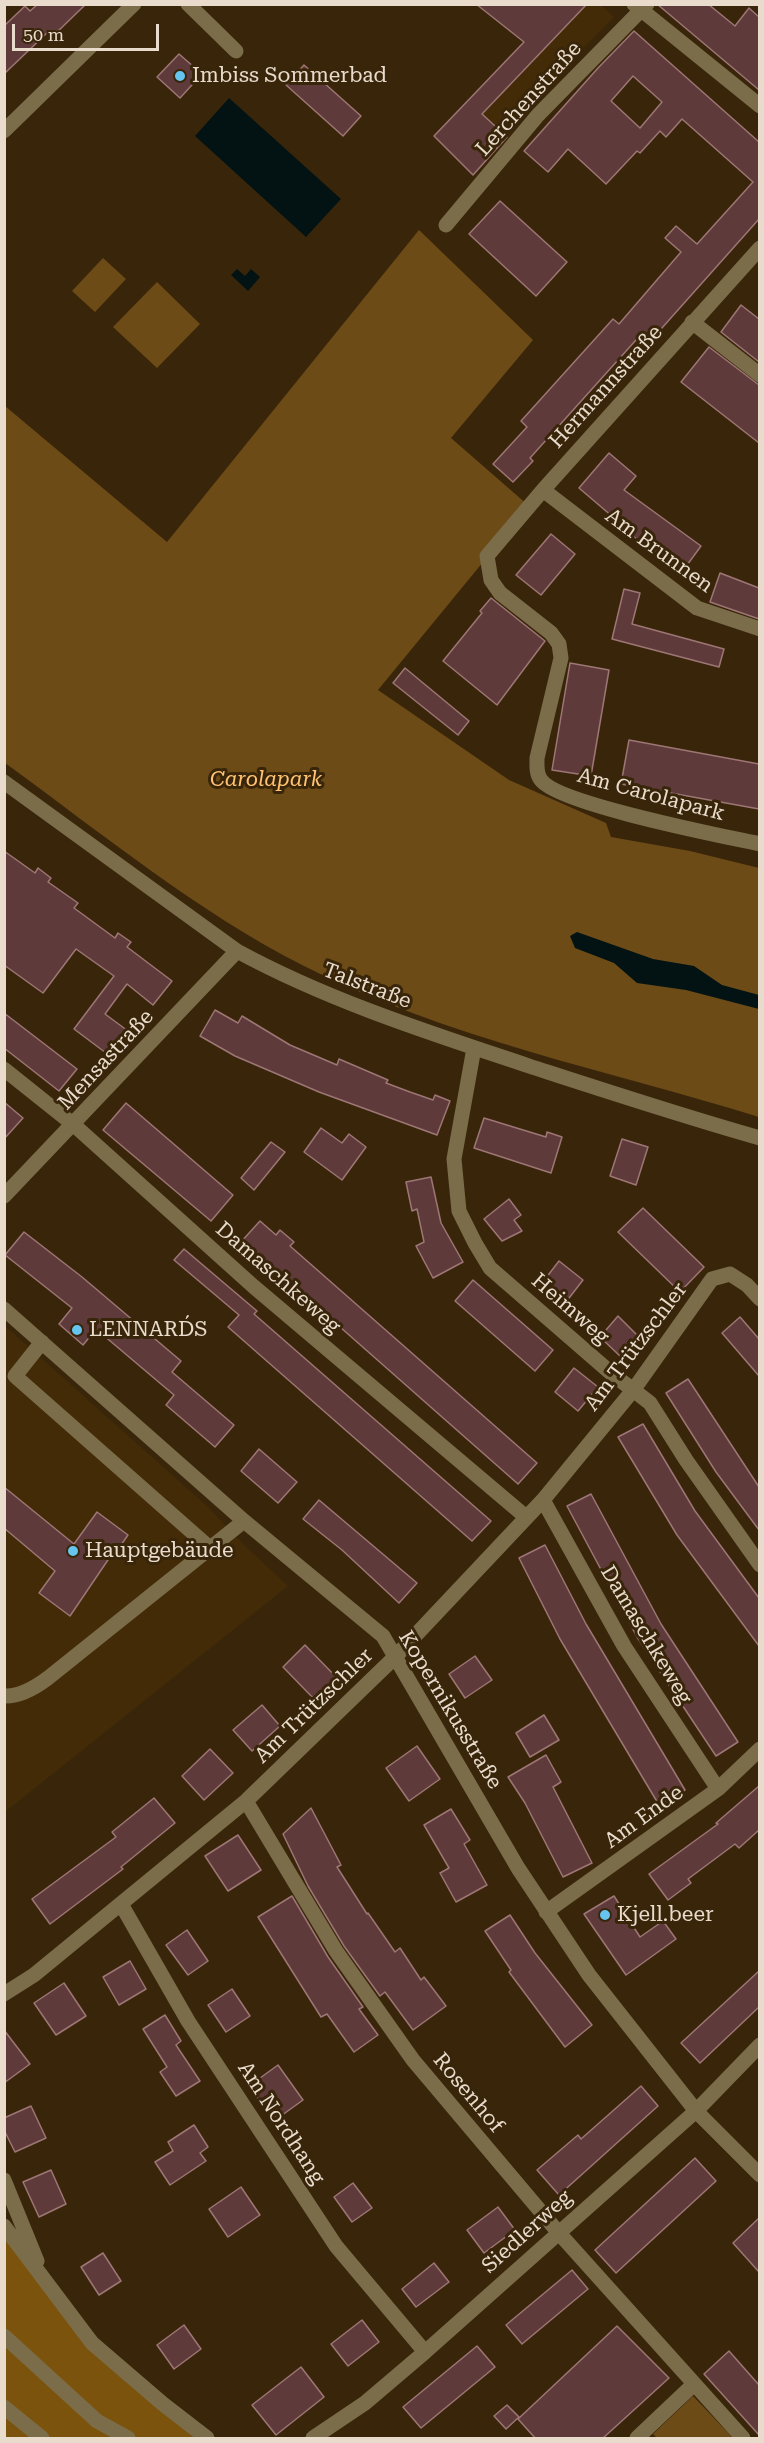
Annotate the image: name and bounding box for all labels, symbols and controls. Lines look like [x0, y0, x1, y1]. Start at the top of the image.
scale bar [15, 12, 162, 50]
text: 50 m [23, 24, 64, 45]
street label: Lerchenstraße [471, 36, 587, 162]
place label: Imbiss Sommerbad [192, 63, 387, 89]
marker: Imbiss Sommerbad [173, 69, 187, 83]
street label: Hermannstraße [544, 320, 668, 454]
street label: Am Brunnen [600, 503, 718, 599]
street label: Am Carolapark [575, 763, 727, 827]
park label: Carolapark [210, 767, 322, 793]
street label: Talstraße [319, 958, 415, 1014]
street label: Mensastraße [53, 1004, 159, 1116]
street label: Damaschkeweg [210, 1217, 346, 1339]
street label: Heimweg [526, 1268, 614, 1350]
street label: Am Trützschler [579, 1278, 693, 1416]
place label: LENNARD´S [89, 1317, 207, 1343]
marker: LENNARD´S [70, 1323, 84, 1337]
place label: Hauptgebäude [85, 1538, 234, 1564]
marker: Hauptgebäude [66, 1544, 80, 1558]
street label: Damaschkeweg [595, 1561, 697, 1709]
street label: Kopernikusstraße [393, 1626, 507, 1794]
street label: Am Trützschler [250, 1643, 378, 1769]
street label: Am Ende [600, 1780, 688, 1854]
place label: Kjell.beer [617, 1902, 714, 1928]
marker: Kjell.beer [598, 1908, 612, 1922]
street label: Rosenhof [427, 2048, 509, 2138]
street label: Am Nordhang [232, 2057, 330, 2189]
street label: Siedlerweg [477, 2185, 577, 2279]

